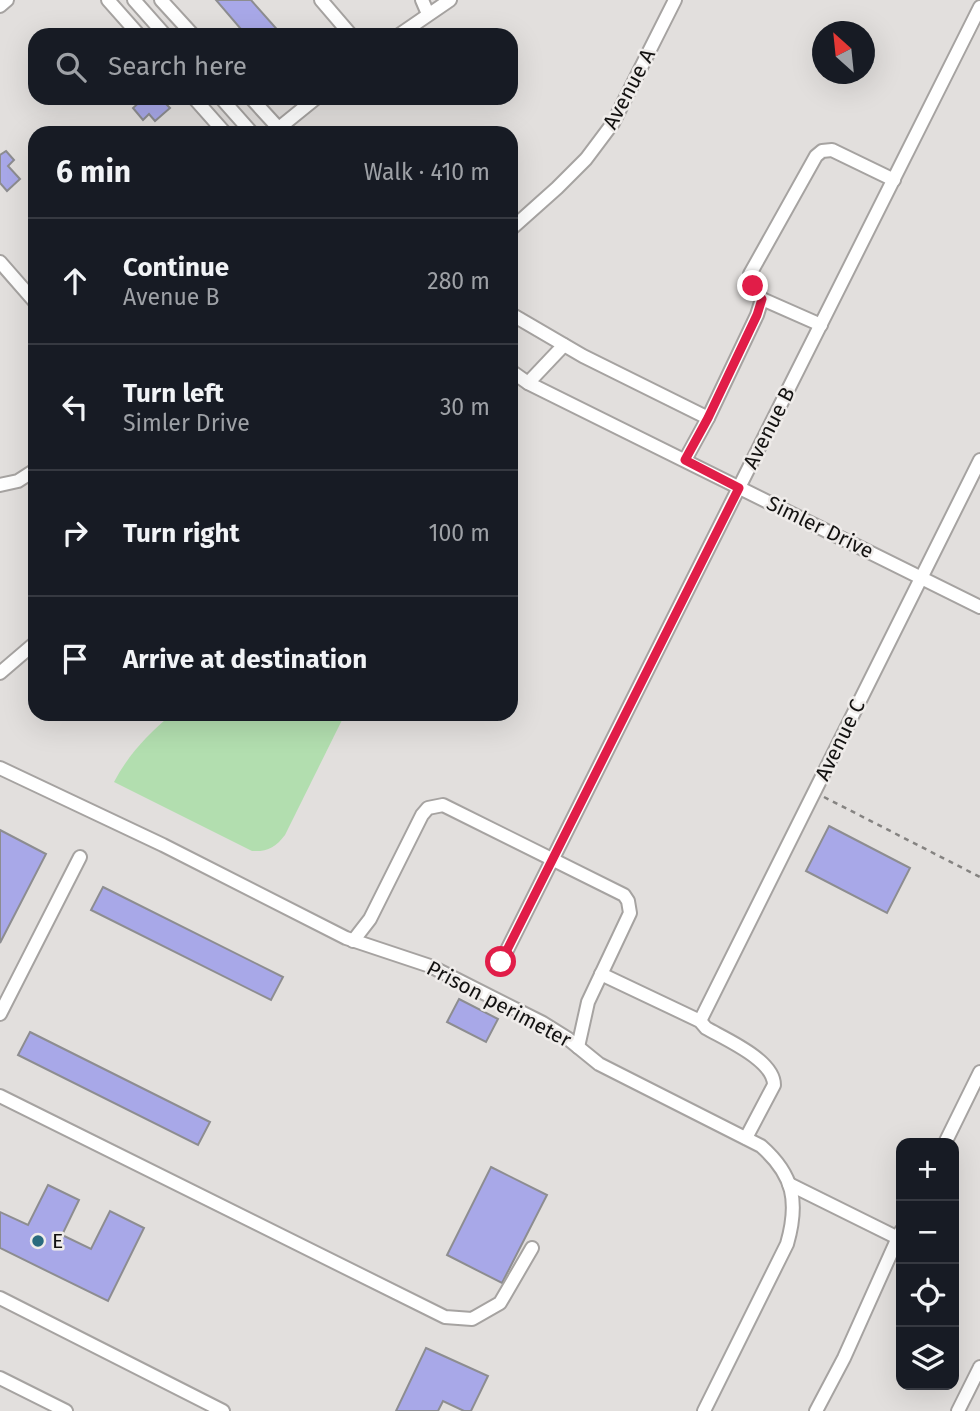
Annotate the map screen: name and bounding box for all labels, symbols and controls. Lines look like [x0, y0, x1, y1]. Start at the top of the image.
north arrow [812, 21, 875, 84]
search box [28, 28, 518, 105]
street label: Avenue A [597, 44, 661, 134]
icon: search [52, 48, 90, 86]
text: Search here [108, 51, 247, 82]
text: 6 min [56, 154, 131, 190]
text: Walk · 410 m [364, 158, 490, 186]
text: Continue [123, 252, 229, 283]
icon: ahead [56, 262, 94, 300]
text: 280 m [427, 267, 490, 295]
route end [737, 270, 768, 301]
text: Avenue B [123, 283, 219, 311]
text: Turn left [123, 378, 224, 409]
street label: Avenue B [737, 383, 801, 473]
icon: left [56, 388, 94, 426]
text: 30 m [440, 393, 490, 421]
text: Simler Drive [123, 409, 250, 437]
street label: Simler Drive [762, 490, 878, 564]
icon: right [56, 514, 94, 552]
text: Turn right [123, 518, 240, 549]
text: 100 m [429, 519, 490, 547]
icon: arrive [56, 640, 94, 678]
text: Arrive at destination [123, 644, 367, 675]
street label: Avenue C [809, 695, 871, 785]
route start [485, 946, 516, 977]
street label: Prison perimeter [422, 955, 576, 1053]
map controls [896, 1138, 959, 1390]
button: + [896, 1138, 959, 1201]
button: − [896, 1201, 959, 1264]
place label: E [52, 1228, 63, 1254]
marker: E [30, 1233, 46, 1249]
button: locate [896, 1264, 959, 1327]
button: layers [896, 1327, 959, 1390]

